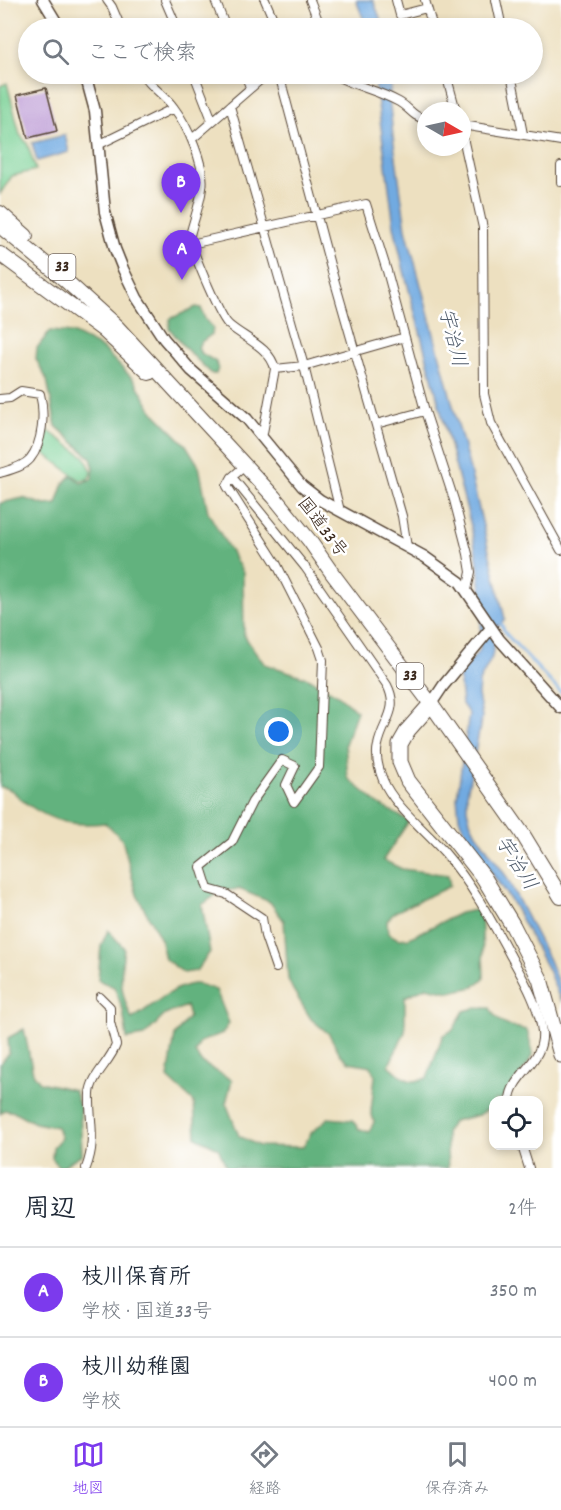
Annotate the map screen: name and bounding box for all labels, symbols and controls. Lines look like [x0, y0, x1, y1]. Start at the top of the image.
search box [18, 18, 543, 84]
icon: search [39, 35, 72, 68]
text: ここで検索 [87, 39, 197, 70]
north arrow [417, 102, 471, 156]
pin: B [162, 164, 201, 213]
pin: A [162, 230, 201, 280]
road number: 33 [48, 254, 76, 280]
water label: 宇治川 [430, 306, 472, 370]
street label: 国道33号 [290, 493, 352, 563]
road number: 33 [396, 663, 424, 689]
your location [264, 717, 293, 746]
water label: 宇治川 [487, 831, 543, 897]
map controls [489, 1096, 543, 1150]
button: locate [489, 1096, 543, 1150]
text: 周辺 [24, 1192, 76, 1229]
text: 2件 [508, 1196, 537, 1224]
text: 枝川保育所 [81, 1263, 191, 1294]
text: A [38, 1278, 49, 1306]
text: 350 m [490, 1278, 537, 1306]
text: 学校 · 国道33号 [81, 1299, 213, 1327]
text: 枝川幼稚園 [81, 1353, 191, 1384]
text: B [39, 1368, 48, 1396]
text: 400 m [489, 1368, 537, 1396]
text: 学校 [81, 1389, 121, 1417]
tab: 地図 [72, 1438, 105, 1501]
tab: 経路 [248, 1438, 281, 1501]
tab: 保存済み [425, 1438, 489, 1501]

